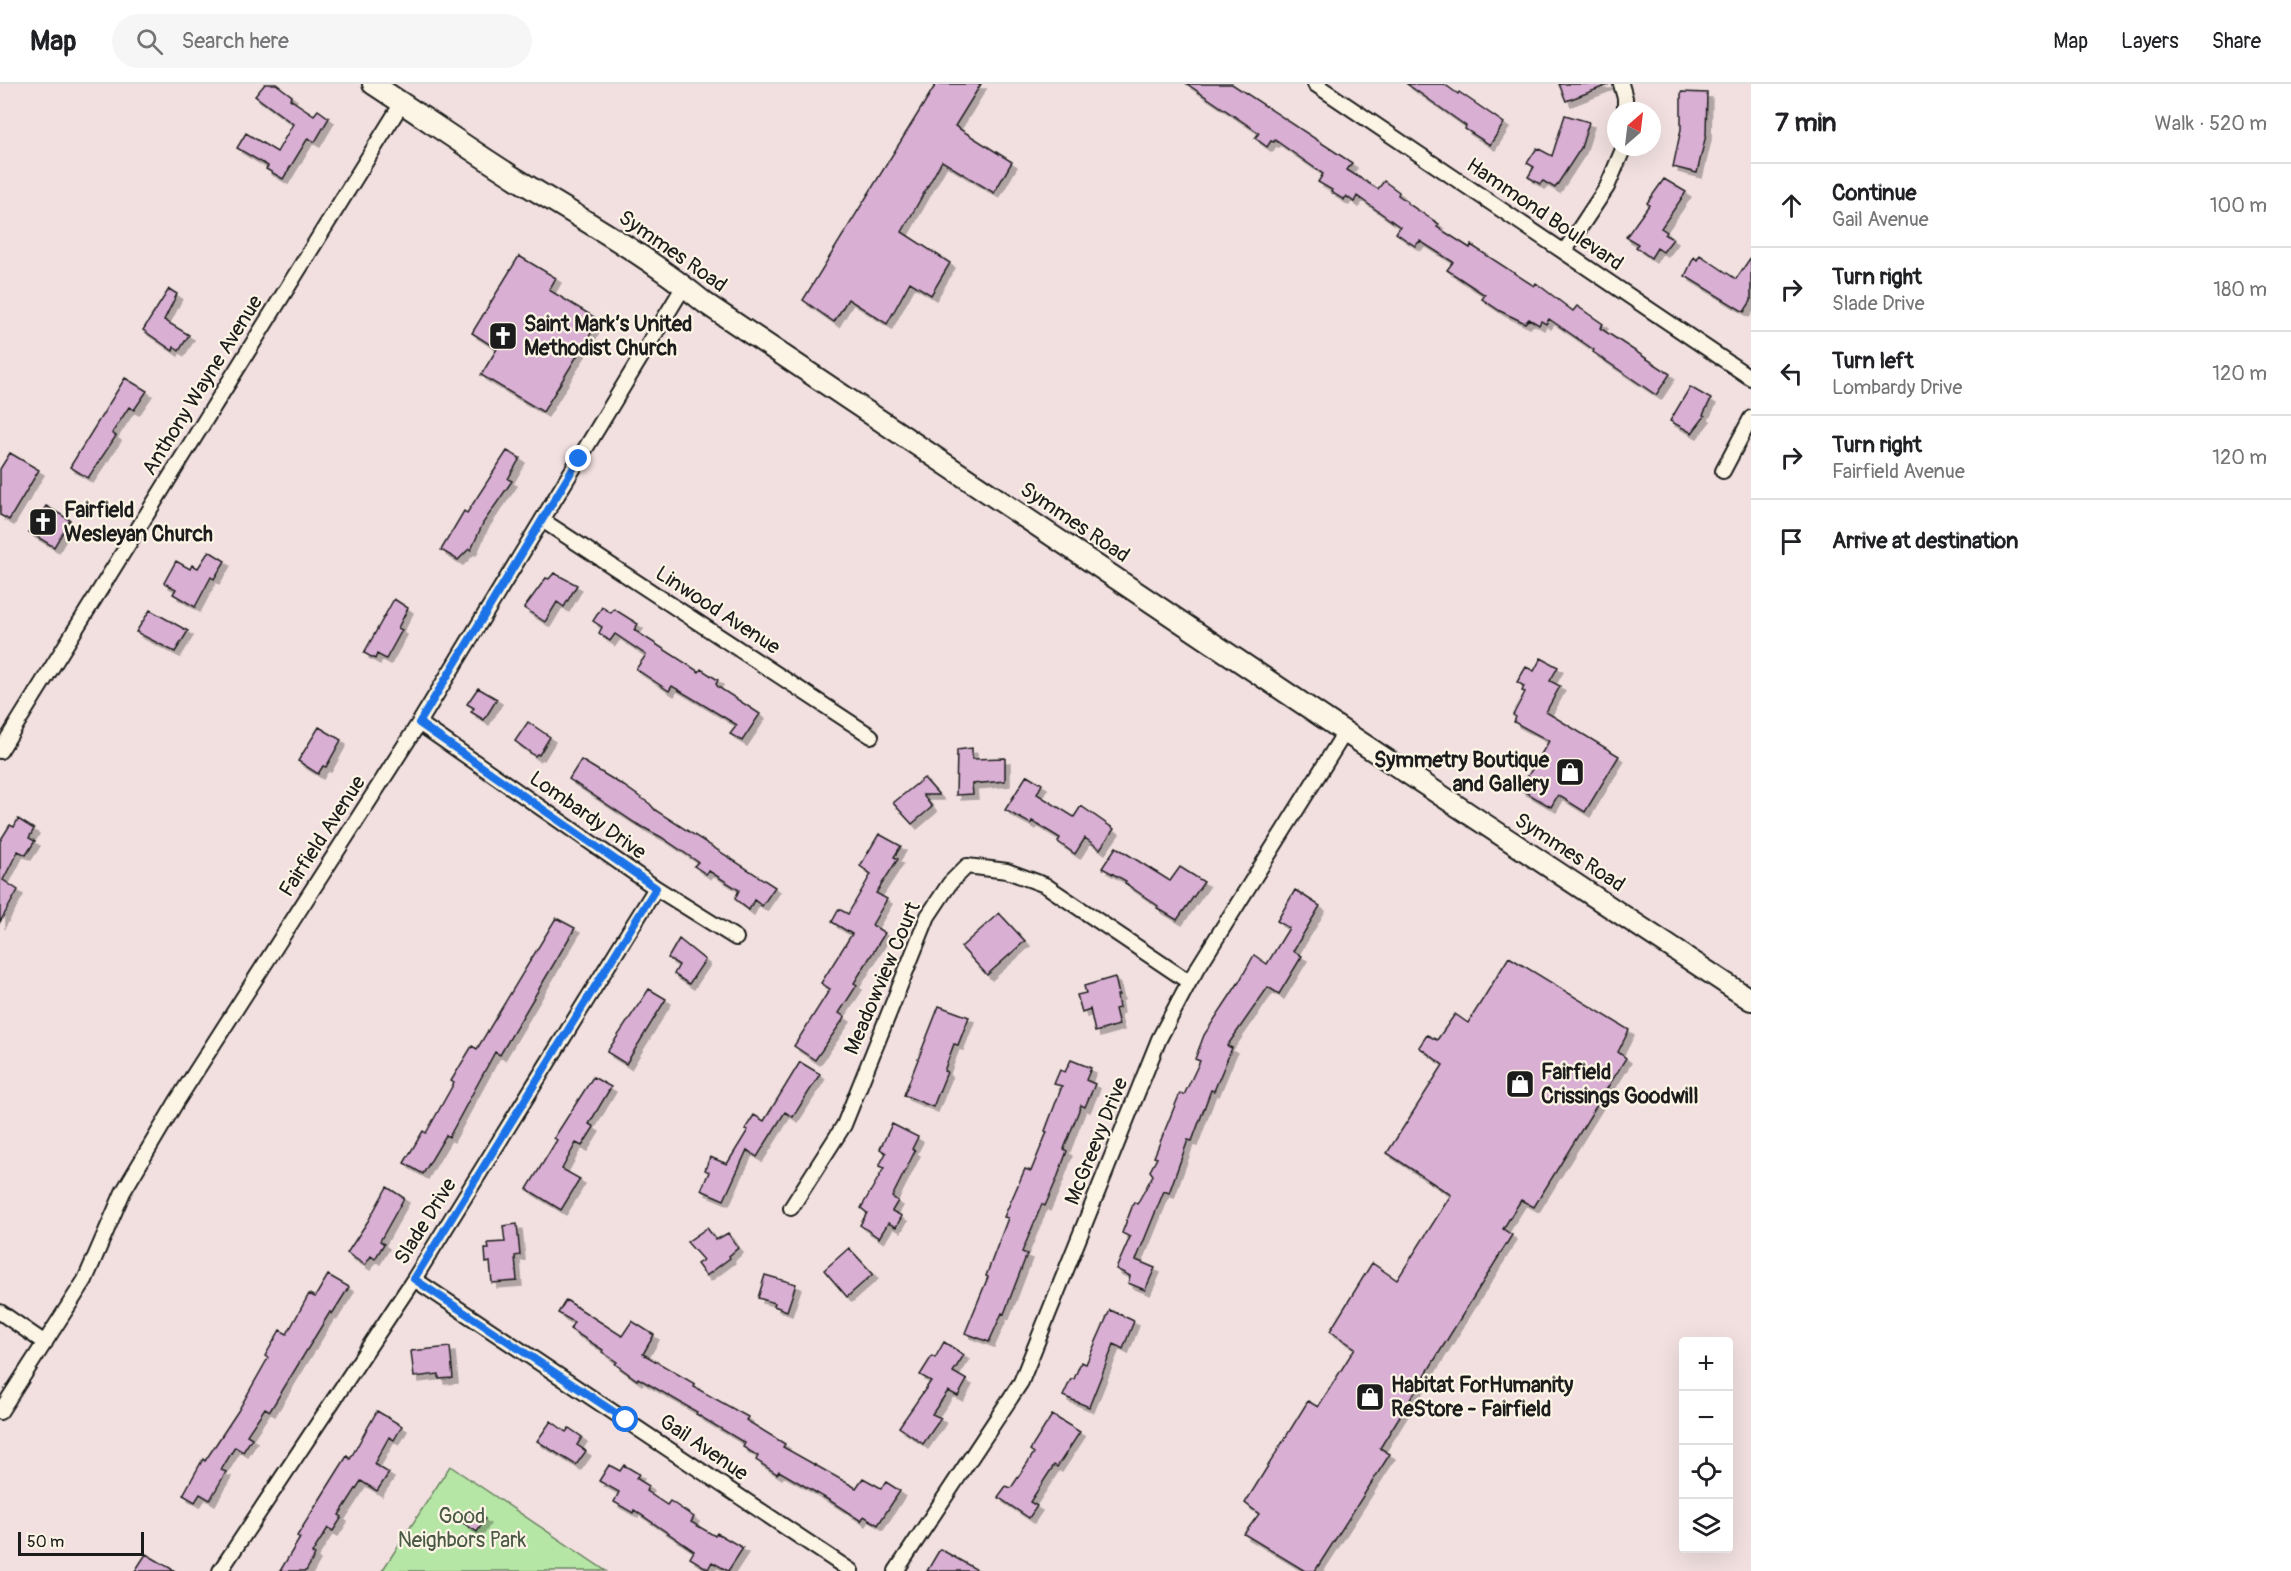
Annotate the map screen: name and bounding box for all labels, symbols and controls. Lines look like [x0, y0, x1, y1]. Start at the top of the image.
search box [112, 14, 532, 68]
text: Map [30, 24, 76, 59]
icon: search [133, 25, 166, 58]
text: Search here [181, 27, 289, 55]
text: Map [2053, 28, 2088, 55]
text: Layers [2121, 28, 2179, 55]
text: Share [2212, 28, 2261, 55]
north arrow [1607, 102, 1661, 156]
text: 7 min [1775, 107, 1837, 139]
text: Walk · 520 m [2155, 111, 2267, 136]
street label: Hammond Boulevard [1461, 152, 1628, 277]
text: Continue [1832, 179, 1916, 207]
icon: ahead [1775, 189, 1808, 222]
text: 100 m [2210, 193, 2267, 218]
street label: Symmes Road [613, 204, 732, 299]
text: Gail Avenue [1832, 207, 1929, 232]
text: Turn right [1832, 263, 1922, 291]
icon: right [1775, 273, 1808, 306]
text: 180 m [2213, 277, 2267, 302]
street label: Anthony Wayne Avenue [136, 290, 269, 480]
text: Slade Drive [1832, 291, 1925, 316]
place label: Saint Mark’s United Methodist Church [524, 311, 692, 362]
church icon: Saint Mark’s United Methodist Church [487, 320, 519, 352]
text: Turn left [1832, 347, 1914, 375]
icon: left [1775, 357, 1808, 390]
text: 120 m [2212, 361, 2267, 386]
text: Lombardy Drive [1832, 375, 1962, 400]
text: Turn right [1832, 431, 1922, 459]
icon: right [1775, 441, 1808, 474]
route end [565, 445, 591, 471]
text: 120 m [2212, 445, 2267, 470]
text: Fairfield Avenue [1832, 459, 1965, 484]
street label: Symmes Road [1015, 476, 1135, 569]
place label: Fairfield Wesleyan Church [64, 497, 213, 548]
church icon: Fairfield Wesleyan Church [27, 506, 59, 538]
icon: arrive [1775, 525, 1808, 558]
text: Arrive at destination [1832, 527, 2018, 555]
street label: Linwood Avenue [650, 560, 786, 661]
place label: Symmetry Boutique and Gallery [1374, 747, 1550, 798]
shop icon: Symmetry Boutique and Gallery [1554, 756, 1586, 788]
street label: Lombardy Drive [524, 765, 652, 866]
street label: Fairfield Avenue [273, 770, 372, 902]
street label: Symmes Road [1509, 807, 1630, 898]
street label: Meadowview Court [838, 897, 927, 1059]
place label: Fairfield Crissings Goodwill [1541, 1059, 1699, 1110]
shop icon: Fairfield Crissings Goodwill [1504, 1068, 1536, 1100]
street label: McGreevy Drive [1059, 1073, 1135, 1209]
street label: Slade Drive [388, 1172, 463, 1270]
map controls [1679, 1337, 1733, 1553]
button: + [1679, 1337, 1733, 1391]
place label: Habitat ForHumanity ReStore - Fairfield [1391, 1372, 1573, 1423]
shop icon: Habitat ForHumanity ReStore - Fairfield [1354, 1381, 1386, 1413]
button: − [1679, 1391, 1733, 1445]
route start [612, 1406, 638, 1432]
street label: Gail Avenue [654, 1408, 754, 1487]
button: locate [1679, 1445, 1733, 1499]
button: layers [1679, 1499, 1733, 1553]
park label: Good Neighbors Park [398, 1503, 527, 1554]
scale bar [18, 1529, 144, 1556]
text: 50 m [27, 1532, 64, 1552]

